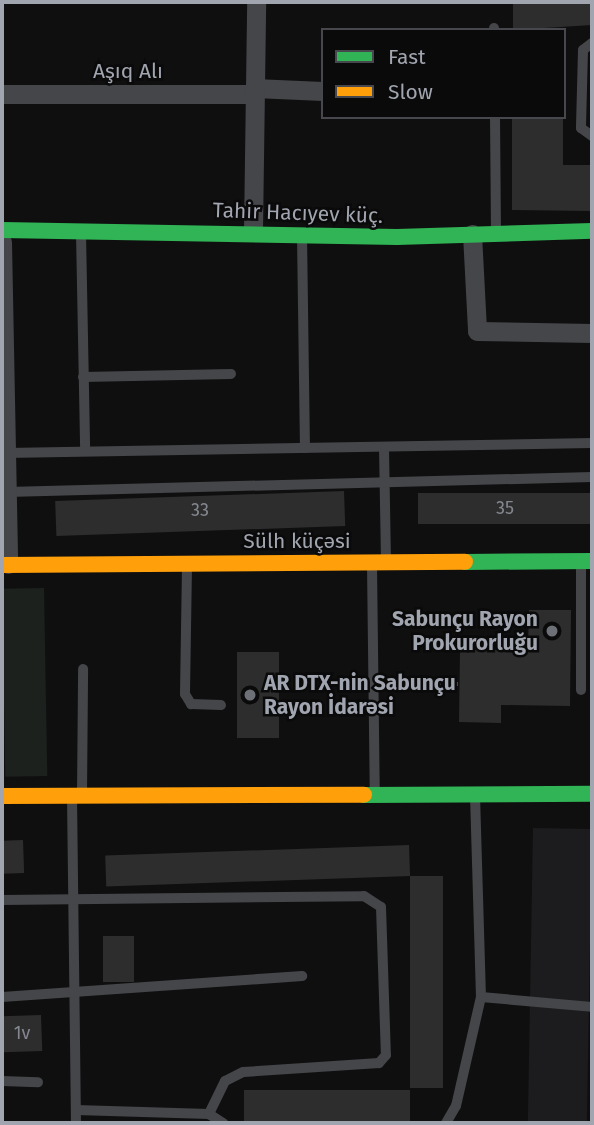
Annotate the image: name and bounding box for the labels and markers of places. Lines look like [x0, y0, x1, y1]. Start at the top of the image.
place label: Sabunçu Rayon Prokurorluğu [392, 606, 538, 656]
marker: Sabunçu Rayon Prokurorluğu [544, 623, 560, 639]
place label: AR DTX-nin Sabunçu Rayon İdarəsi [264, 670, 456, 720]
marker: AR DTX-nin Sabunçu Rayon İdarəsi [242, 687, 258, 703]

